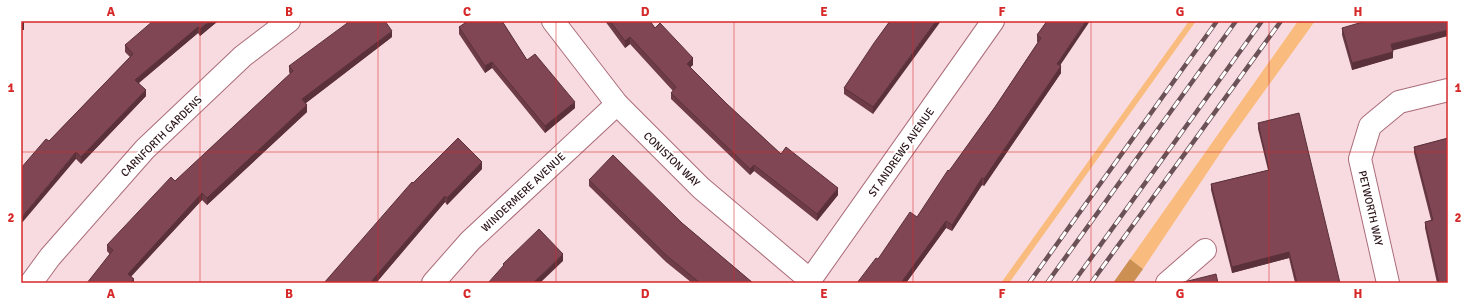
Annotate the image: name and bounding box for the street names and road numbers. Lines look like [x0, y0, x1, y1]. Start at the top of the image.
street label: CARNFORTH GARDENS [118, 93, 205, 180]
street label: ST ANDREWS AVENUE [866, 105, 937, 199]
street label: CONISTON WAY [641, 129, 703, 190]
street label: WINDERMERE AVENUE [479, 150, 568, 235]
street label: PETWORTH WAY [1356, 169, 1386, 247]

